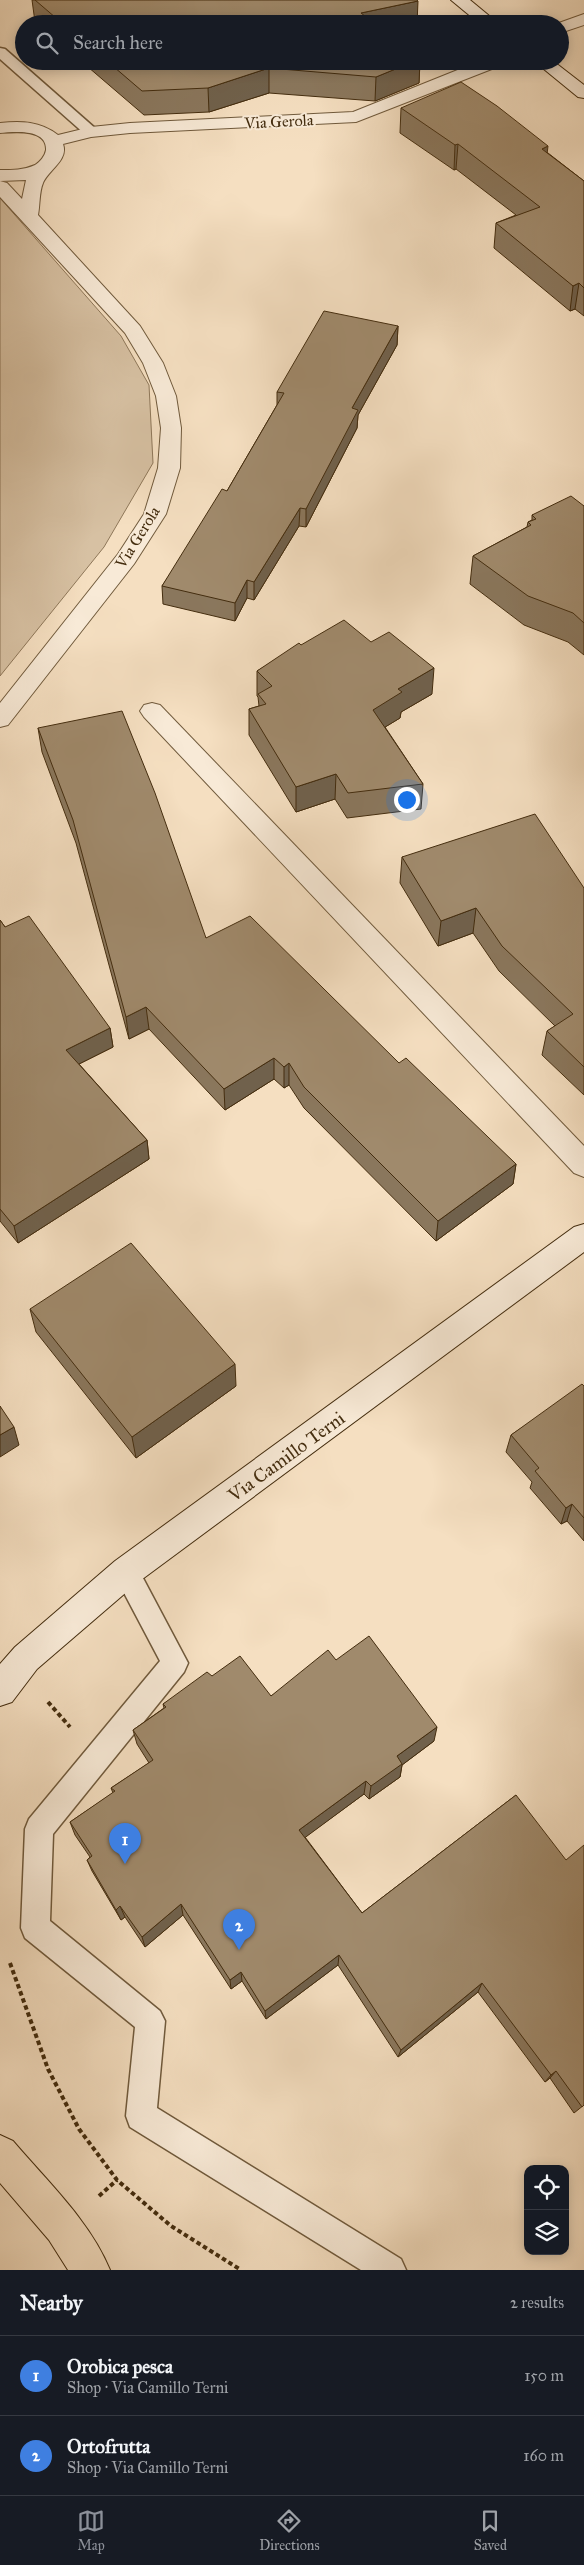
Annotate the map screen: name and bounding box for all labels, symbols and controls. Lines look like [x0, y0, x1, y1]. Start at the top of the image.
search box [15, 15, 569, 70]
icon: search [33, 29, 61, 57]
text: Search here [73, 31, 163, 54]
street label: Via Gerola [243, 110, 314, 133]
street label: Via Gerola [111, 503, 164, 572]
your location [394, 787, 420, 813]
street label: Via Camillo Terni [223, 1406, 349, 1507]
pin: 1 [109, 1823, 141, 1864]
pin: 2 [223, 1909, 255, 1950]
map controls [524, 2165, 569, 2255]
button: locate [524, 2165, 569, 2210]
button: layers [524, 2210, 569, 2255]
text: Nearby [20, 2290, 83, 2316]
text: 2 results [510, 2293, 564, 2312]
text: Orobica pesca [67, 2355, 173, 2378]
text: 1 [33, 2366, 39, 2385]
text: 150 m [524, 2366, 564, 2385]
text: Shop · Via Camillo Terni [67, 2378, 228, 2397]
text: Ortofrutta [67, 2435, 150, 2458]
text: 2 [32, 2446, 40, 2465]
text: 160 m [523, 2446, 564, 2465]
text: Shop · Via Camillo Terni [67, 2458, 228, 2477]
tab: Map [77, 2507, 105, 2554]
tab: Directions [259, 2507, 320, 2554]
tab: Saved [474, 2507, 507, 2554]

